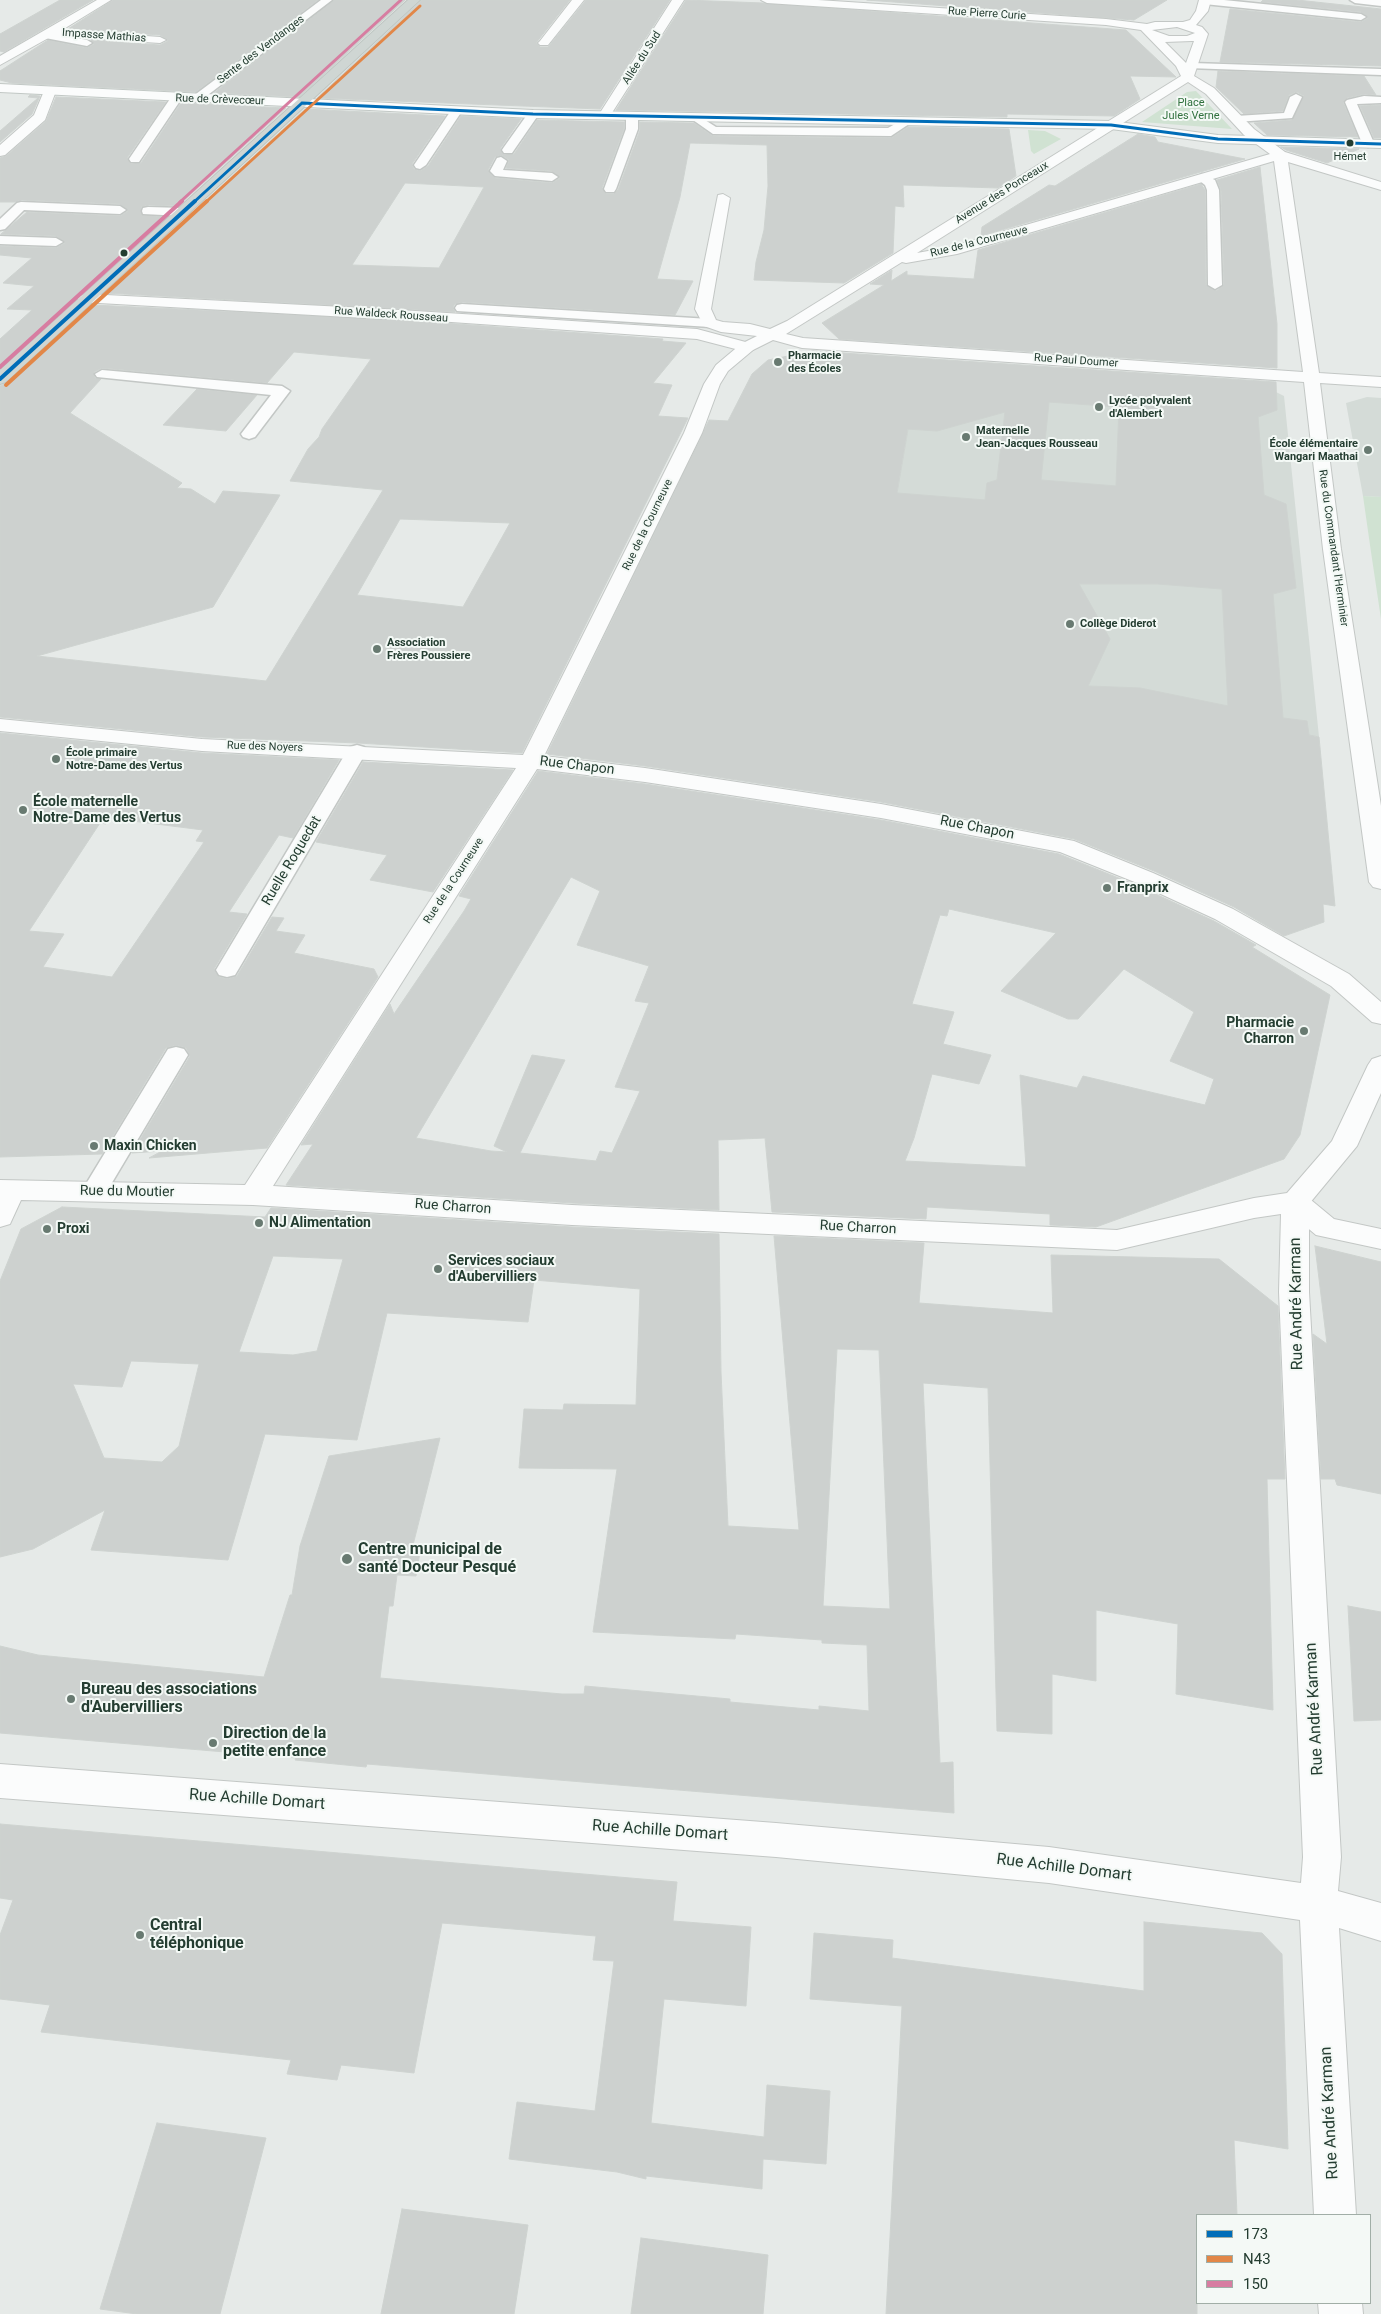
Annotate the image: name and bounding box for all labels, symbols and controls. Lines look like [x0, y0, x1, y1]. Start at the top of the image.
street label: Rue Pierre Curie [948, 5, 1026, 23]
street label: Sente des Vendanges [215, 13, 307, 87]
street label: Impasse Mathias [61, 26, 147, 46]
street label: Allée du Sud [620, 29, 664, 87]
street label: Rue de Crèvecœur [175, 92, 265, 108]
park label: Place Jules Verne [1162, 96, 1220, 122]
marker: Hémet [1345, 138, 1355, 148]
place label: Hémet [1334, 150, 1366, 164]
street label: Avenue des Ponceaux [953, 159, 1051, 227]
street label: Rue de la Courneuve [929, 224, 1029, 260]
unlabelled marker [119, 248, 129, 258]
street label: Rue Waldeck Rousseau [334, 304, 448, 326]
place label: Pharmacie des Écoles [788, 349, 841, 375]
street label: Rue Paul Doumer [1033, 351, 1119, 371]
marker: Pharmacie des Écoles [772, 356, 784, 368]
place label: Lycée polyvalent d'Alembert [1109, 394, 1191, 420]
marker: Lycée polyvalent d'Alembert [1093, 401, 1105, 413]
place label: Maternelle Jean-Jacques Rousseau [976, 424, 1098, 450]
marker: Maternelle Jean-Jacques Rousseau [960, 431, 972, 443]
place label: École élémentaire Wangari Maathai [1270, 437, 1358, 463]
marker: École élémentaire Wangari Maathai [1362, 444, 1374, 456]
street label: Rue du Commandant l'Herminier [1315, 469, 1351, 627]
street label: Rue de la Courneuve [620, 477, 676, 573]
place label: Collège Diderot [1080, 617, 1156, 631]
marker: Collège Diderot [1064, 618, 1076, 630]
place label: Association Frères Poussiere [387, 636, 470, 662]
marker: Association Frères Poussiere [371, 643, 383, 655]
street label: Rue des Noyers [227, 739, 303, 755]
place label: École primaire Notre-Dame des Vertus [66, 746, 182, 772]
marker: École primaire Notre-Dame des Vertus [50, 753, 62, 765]
street label: Rue Chapon [539, 753, 615, 779]
place label: École maternelle Notre-Dame des Vertus [33, 794, 181, 826]
marker: École maternelle Notre-Dame des Vertus [17, 804, 29, 816]
street label: Ruelle Roquedat [259, 813, 325, 909]
street label: Rue Chapon [938, 813, 1016, 843]
street label: Rue de la Courneuve [421, 836, 487, 926]
place label: Franprix [1117, 880, 1169, 896]
marker: Franprix [1101, 882, 1113, 894]
place label: Pharmacie Charron [1226, 1015, 1294, 1048]
marker: Pharmacie Charron [1298, 1025, 1310, 1037]
place label: Maxin Chicken [104, 1138, 197, 1154]
marker: Maxin Chicken [88, 1140, 100, 1152]
street label: Rue du Moutier [80, 1183, 174, 1201]
street label: Rue Charron [414, 1196, 492, 1218]
place label: NJ Alimentation [269, 1215, 371, 1231]
marker: NJ Alimentation [253, 1217, 265, 1229]
street label: Rue Charron [819, 1218, 897, 1238]
place label: Proxi [57, 1221, 90, 1237]
marker: Proxi [41, 1223, 53, 1235]
street label: Rue André Karman [1286, 1237, 1308, 1371]
place label: Services sociaux d'Aubervilliers [448, 1253, 554, 1285]
marker: Services sociaux d'Aubervilliers [432, 1263, 444, 1275]
place label: Centre municipal de santé Docteur Pesqué [358, 1540, 516, 1578]
marker: Centre municipal de santé Docteur Pesqué [340, 1552, 354, 1566]
street label: Rue André Karman [1302, 1642, 1328, 1776]
place label: Bureau des associations d'Aubervilliers [81, 1680, 257, 1718]
marker: Bureau des associations d'Aubervilliers [65, 1693, 77, 1705]
place label: Direction de la petite enfance [223, 1724, 326, 1762]
marker: Direction de la petite enfance [207, 1737, 219, 1749]
street label: Rue Achille Domart [188, 1786, 326, 1814]
street label: Rue Achille Domart [591, 1817, 729, 1845]
street label: Rue Achille Domart [995, 1850, 1133, 1886]
place label: Central téléphonique [150, 1916, 244, 1954]
marker: Central téléphonique [134, 1929, 146, 1941]
street label: Rue André Karman [1317, 2046, 1343, 2180]
legend [1196, 2214, 1371, 2304]
text: 173 [1243, 2225, 1268, 2243]
text: N43 [1243, 2250, 1271, 2268]
text: 150 [1243, 2275, 1268, 2293]

